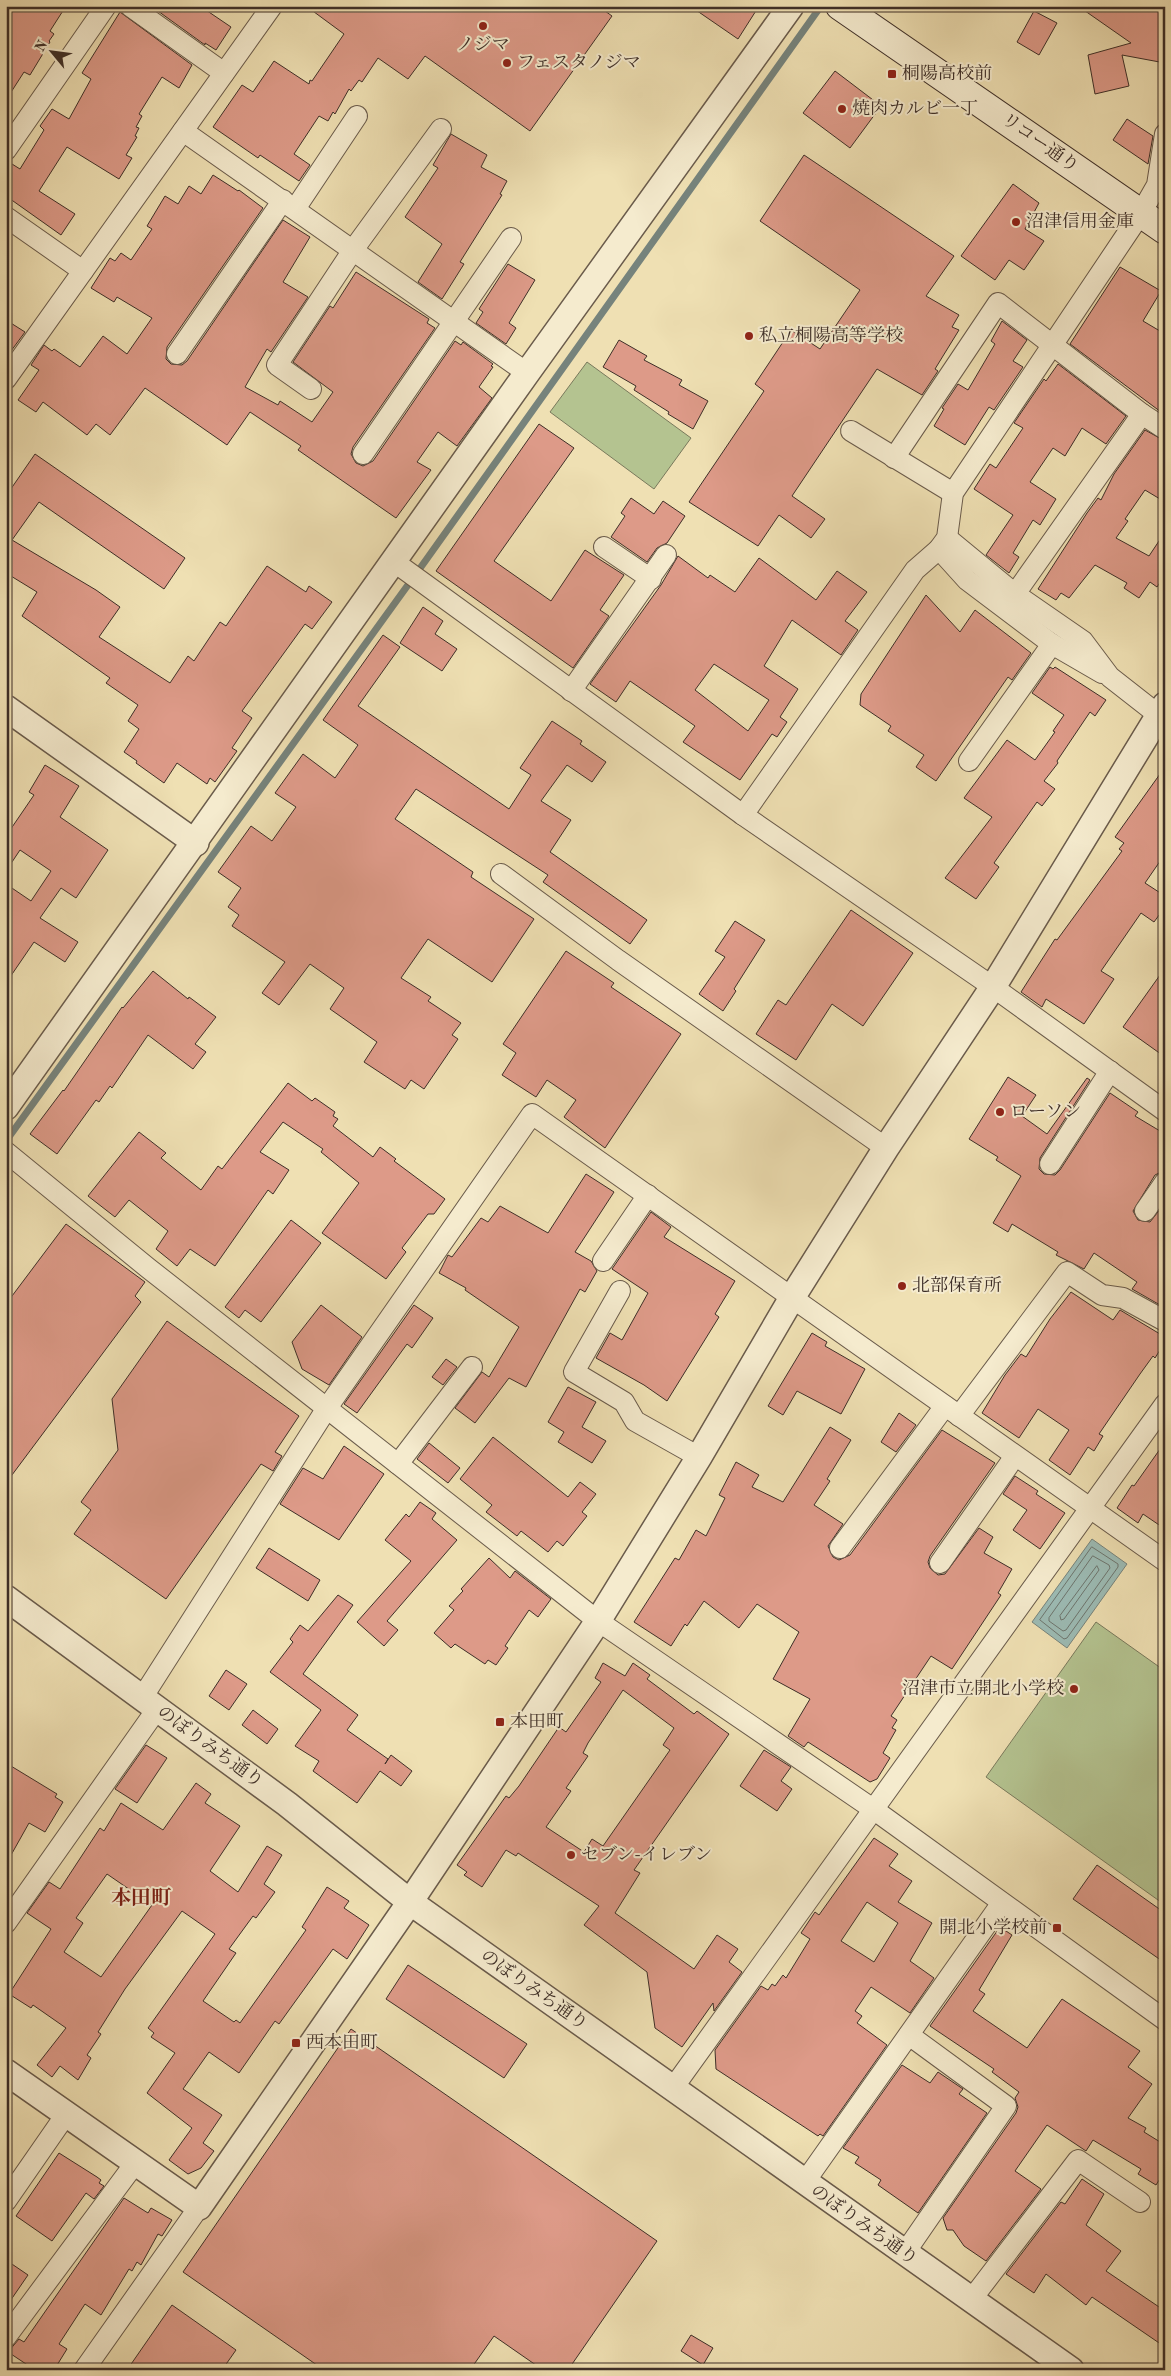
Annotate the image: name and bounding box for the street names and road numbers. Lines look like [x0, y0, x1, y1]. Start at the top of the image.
street label: リコー通り [998, 109, 1082, 176]
street label: のぼりみち通り [154, 1702, 267, 1791]
street label: のぼりみち通り [477, 1946, 591, 2034]
street label: のぼりみち通り [807, 2181, 921, 2269]

